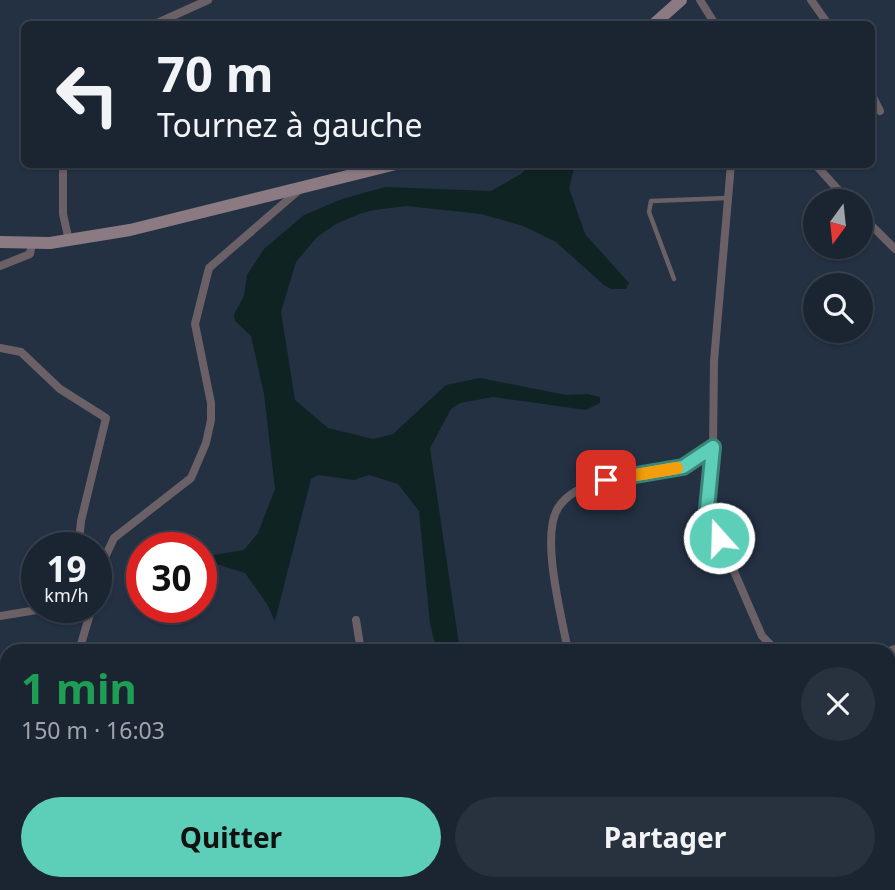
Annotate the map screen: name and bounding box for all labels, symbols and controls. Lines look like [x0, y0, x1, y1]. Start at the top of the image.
text: 70 m [157, 40, 274, 106]
icon: left [42, 49, 133, 140]
text: Tournez à gauche [157, 103, 423, 146]
north arrow [803, 189, 873, 259]
map controls [803, 189, 873, 343]
button: search [803, 273, 873, 343]
pin [576, 450, 636, 510]
icon: arrive [587, 461, 625, 499]
position arrow [682, 501, 756, 575]
speed limit sign: 30 [126, 532, 217, 623]
text: 19 [46, 545, 87, 592]
text: km/h [44, 583, 89, 607]
text: 1 min [21, 659, 137, 716]
button: close [801, 667, 875, 741]
text: 150 m · 16:03 [21, 714, 165, 746]
button: Quitter [21, 797, 441, 877]
button: Partager [455, 797, 875, 877]

